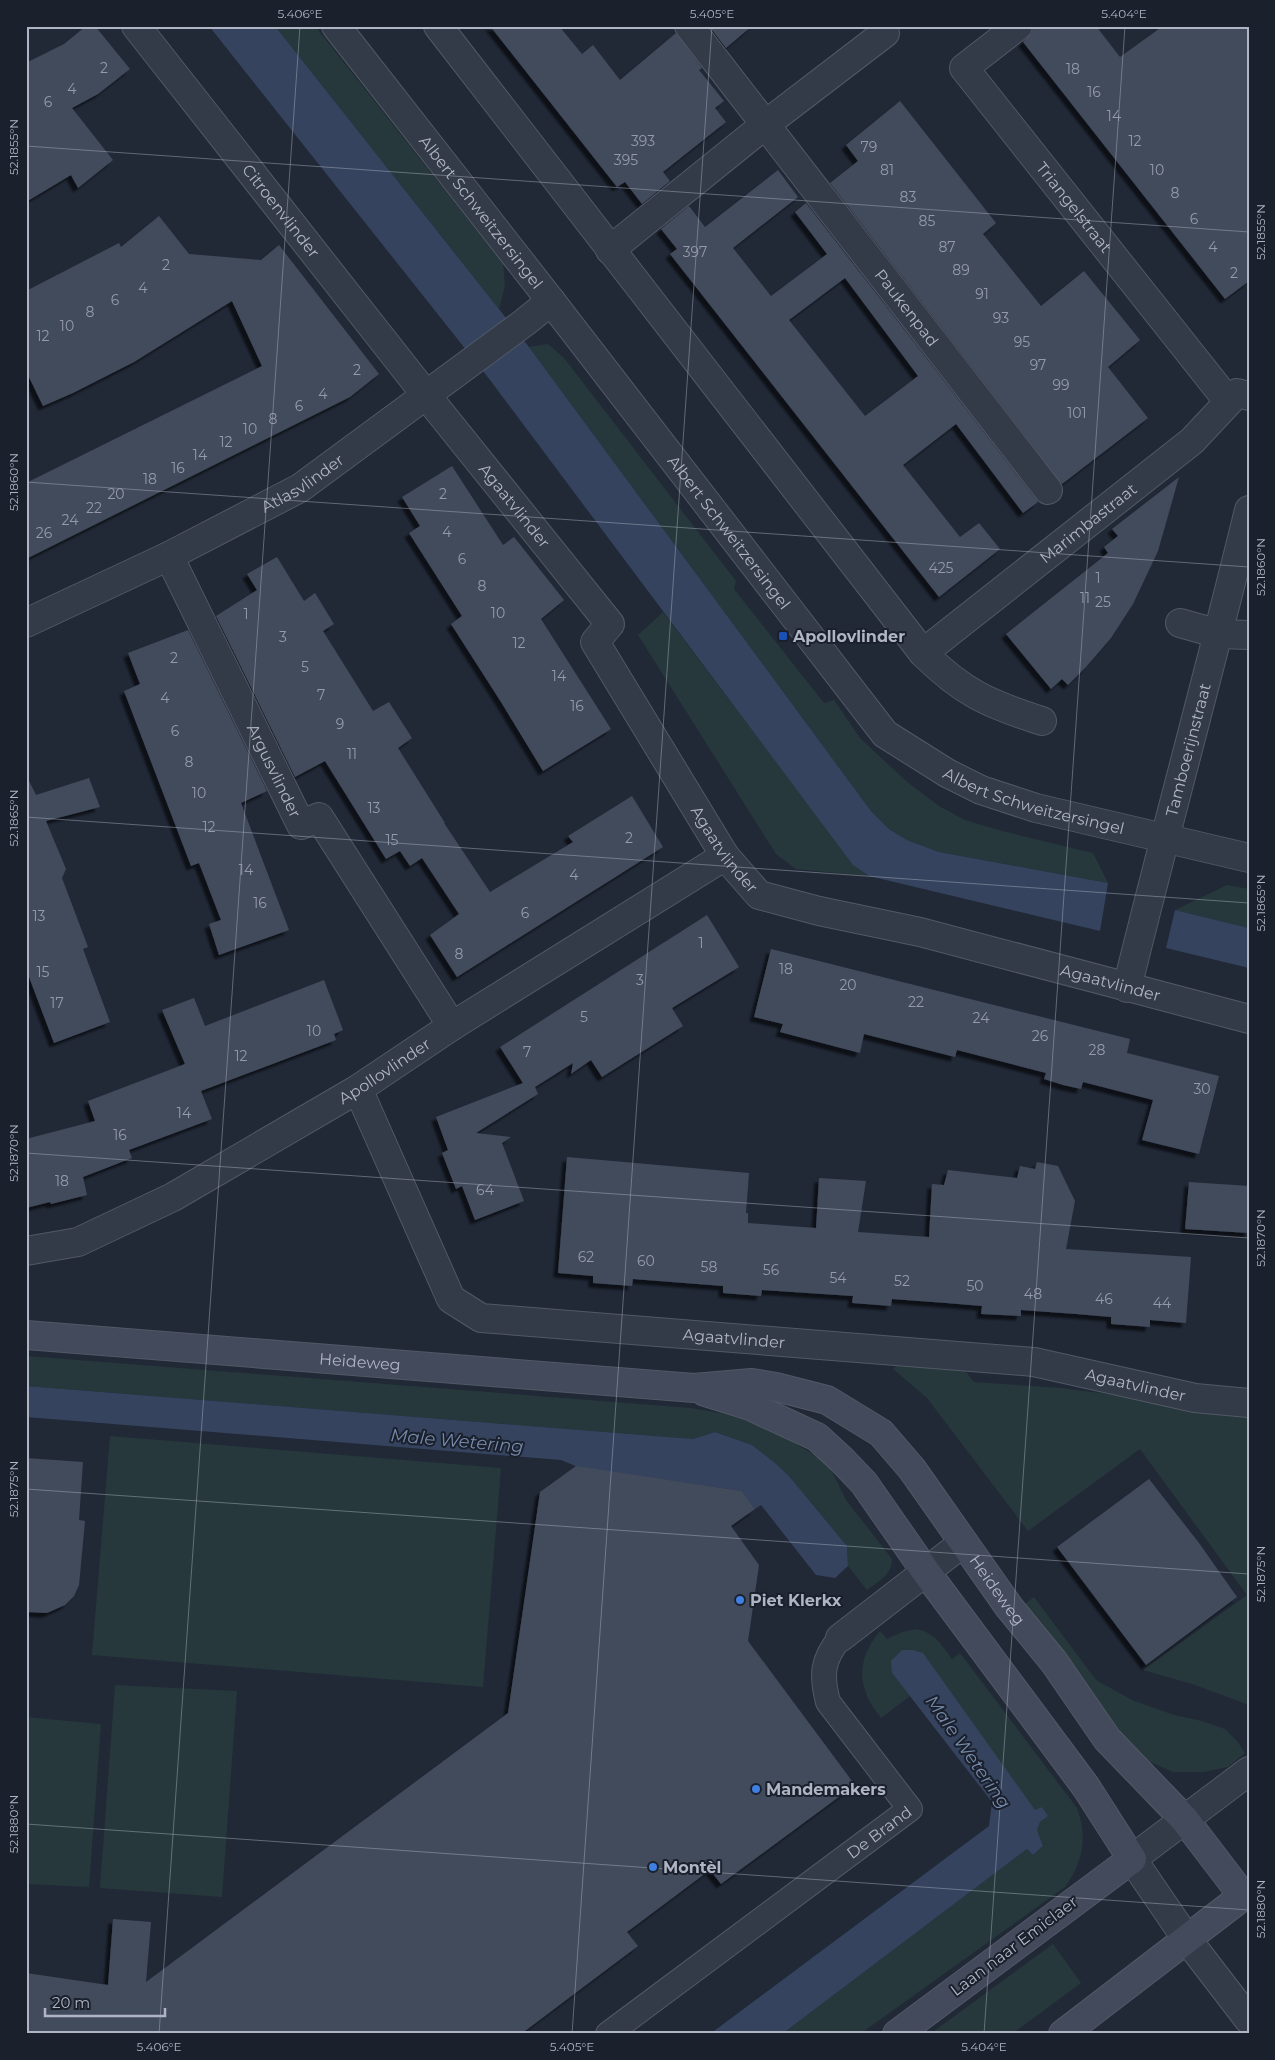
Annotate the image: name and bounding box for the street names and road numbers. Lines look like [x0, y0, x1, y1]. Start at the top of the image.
street label: Albert Schweitzersingel [416, 132, 547, 292]
street label: Triangelstraat [1033, 158, 1116, 257]
street label: Citroenvlinder [239, 160, 324, 261]
street label: Paukenpad [871, 265, 943, 350]
street label: Atlasvlinder [258, 450, 347, 516]
street label: Albert Schweitzersingel [664, 451, 795, 613]
street label: Agaatvlinder [475, 459, 554, 551]
street label: Marimbastraat [1036, 479, 1141, 567]
street label: Tamboerijnstraat [1161, 680, 1214, 818]
street label: Argusvlinder [243, 721, 305, 821]
street label: Albert Schweitzersingel [940, 763, 1126, 838]
street label: Agaatvlinder [687, 802, 762, 897]
street label: Agaatvlinder [1058, 960, 1163, 1005]
street label: Apollovlinder [335, 1034, 434, 1108]
street label: Agaatvlinder [682, 1325, 786, 1352]
street label: Heideweg [318, 1349, 401, 1374]
street label: Agaatvlinder [1083, 1364, 1188, 1405]
street label: Heideweg [966, 1551, 1029, 1629]
street label: De Brand [843, 1802, 915, 1862]
street label: Laan naar Emiclaer [947, 1892, 1081, 2000]

